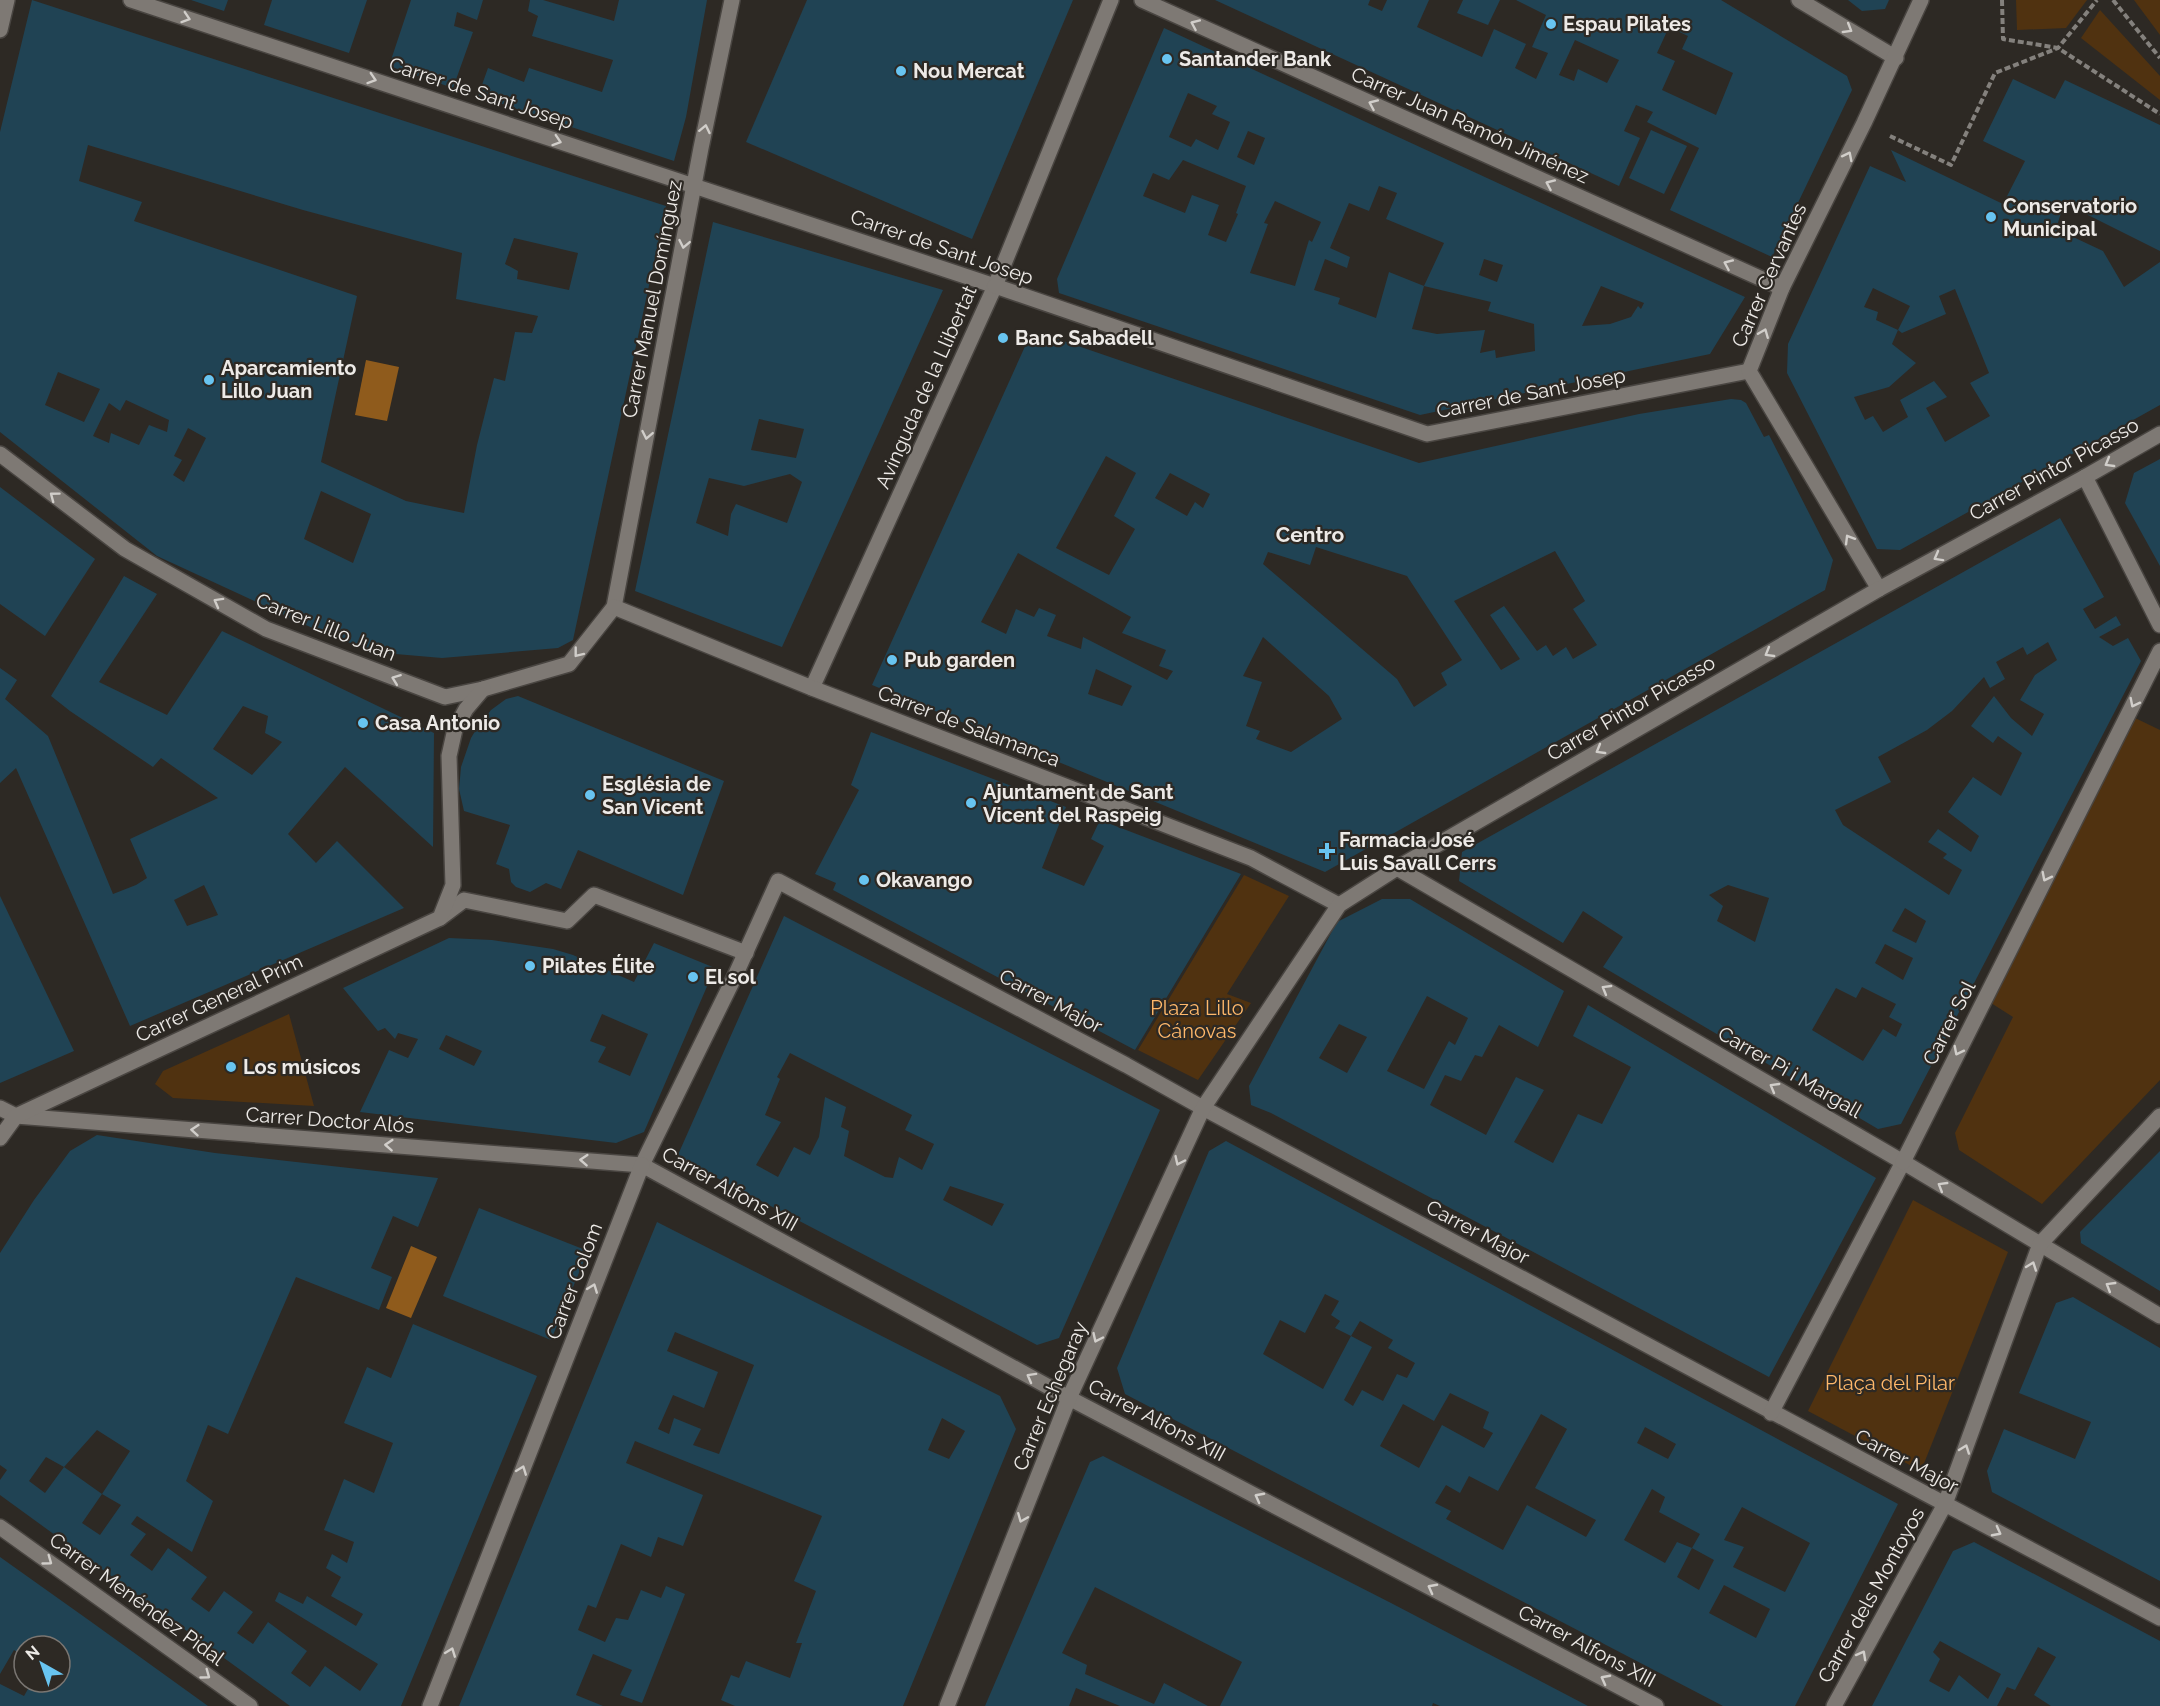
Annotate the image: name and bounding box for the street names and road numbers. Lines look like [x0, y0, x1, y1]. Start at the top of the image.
street label: Carrer de Sant Josep [386, 52, 576, 134]
street label: Carrer Juan Ramón Jiménez [1347, 62, 1593, 188]
street label: Carrer Manuel Domínguez [617, 178, 687, 420]
street label: Carrer Cervantes [1727, 199, 1811, 351]
street label: Carrer de Sant Josep [847, 204, 1037, 290]
street label: Avinguda de la Llibertat [870, 281, 982, 492]
street label: Carrer de Sant Josep [1434, 363, 1628, 423]
street label: Carrer Pintor Picasso [1965, 412, 2143, 526]
street label: Carrer Lillo Juan [252, 588, 400, 666]
street label: Carrer Pintor Picasso [1543, 650, 1719, 766]
street label: Carrer de Salamanca [875, 680, 1063, 772]
street label: Carrer General Prim [132, 949, 306, 1047]
street label: Carrer Major [995, 964, 1107, 1038]
street label: Carrer Sol [1918, 976, 1981, 1069]
street label: Carrer Pi i Margall [1714, 1021, 1867, 1123]
street label: Carrer Doctor Alós [245, 1102, 415, 1138]
street label: Carrer Alfons XIII [658, 1142, 802, 1236]
street label: Carrer Major [1422, 1195, 1534, 1269]
street label: Carrer Colom [541, 1219, 607, 1343]
street label: Carrer Echegaray [1008, 1318, 1092, 1474]
street label: Carrer Alfons XIII [1084, 1374, 1230, 1466]
street label: Carrer Major [1851, 1424, 1963, 1498]
street label: Carrer dels Montoyos [1813, 1503, 1929, 1687]
street label: Carrer Menéndez Pidal [45, 1527, 230, 1671]
street label: Carrer Alfons XIII [1514, 1600, 1660, 1692]

